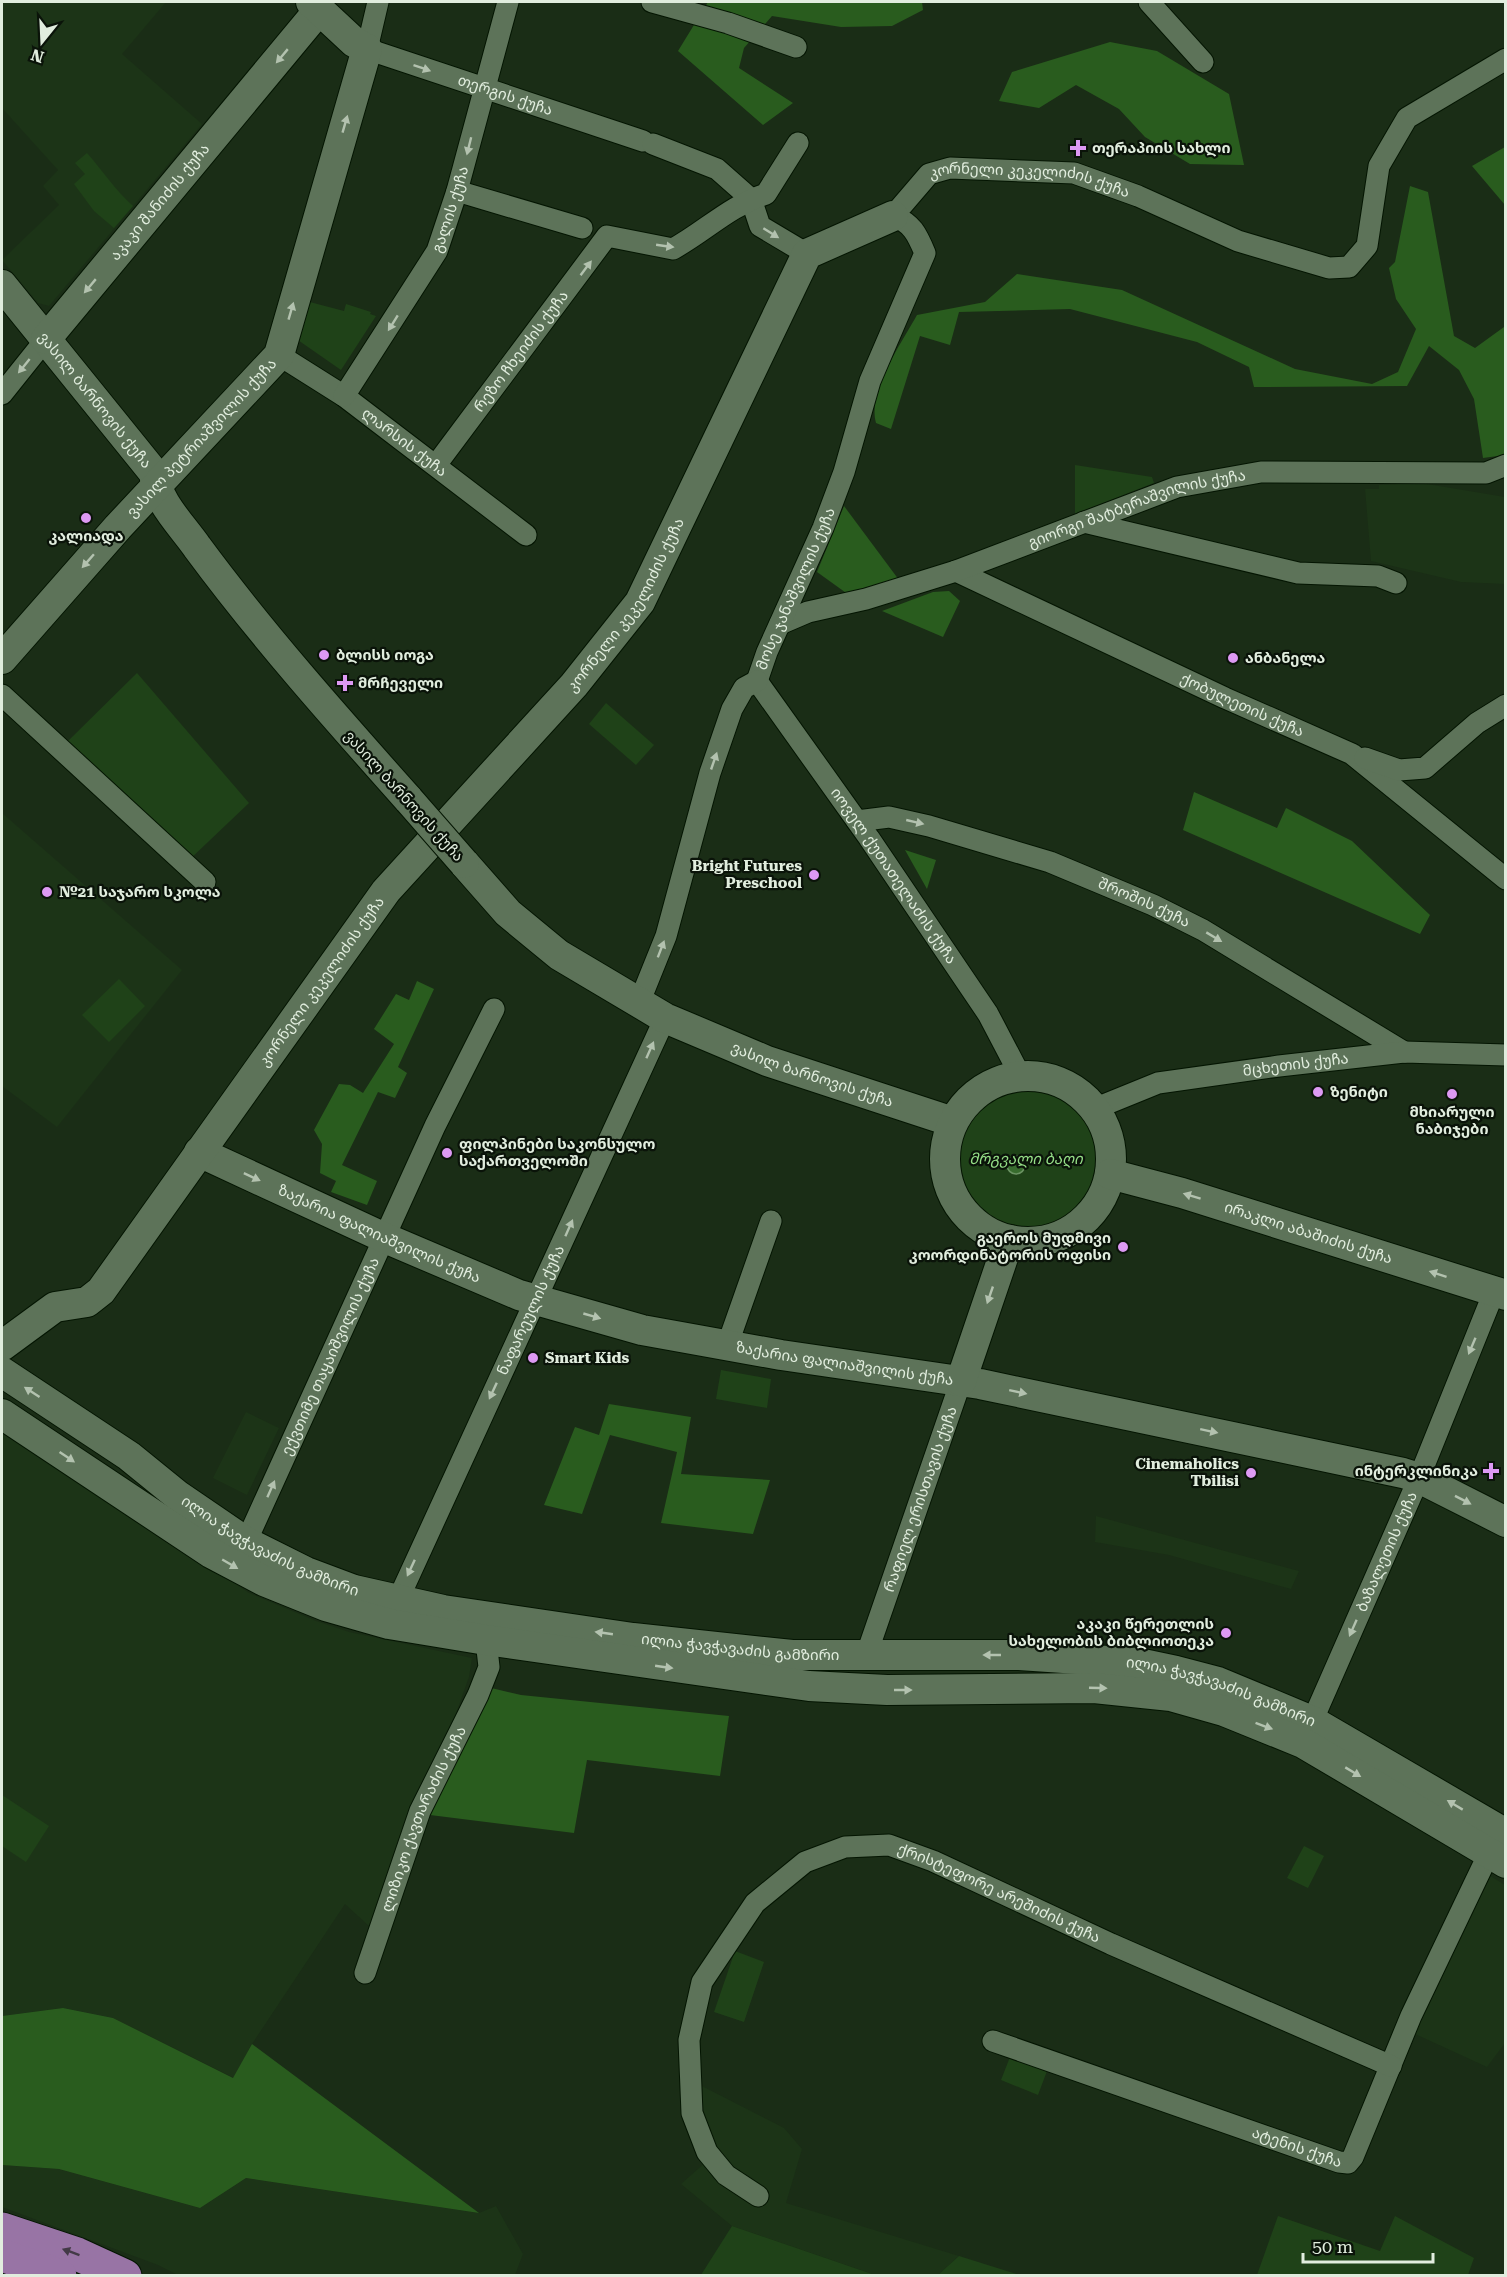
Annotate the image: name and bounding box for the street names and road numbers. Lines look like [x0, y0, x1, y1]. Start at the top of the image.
street label: თერგის ქუჩა [455, 71, 555, 119]
street label: აკაკი შანიძის ქუჩა [106, 140, 213, 264]
street label: კორნელი კეკელიძის ქუჩა [927, 159, 1132, 201]
street label: გალის ქუჩა [428, 164, 472, 255]
street label: რეზო ჩხეიძის ქუჩა [470, 287, 572, 415]
street label: ვასილ ბარნოვის ქუჩა [35, 328, 156, 472]
street label: ვასილ პეტრიაშვილის ქუჩა [123, 355, 280, 521]
street label: ლარსის ქუჩა [358, 404, 451, 480]
street label: გიორგი შატბერაშვილის ქუჩა [1026, 466, 1247, 552]
street label: მოსე ჯანაშვილის ქუჩა [752, 505, 839, 672]
street label: კორნელი კეკელიძის ქუჩა [563, 515, 688, 696]
street label: ქობულეთის ქუჩა [1177, 669, 1307, 741]
street label: ვასილ ბარნოვის ქუჩა [340, 727, 468, 865]
street label: იოველ ქუთათელაძის ქუჩა [827, 784, 960, 967]
street label: შროშის ქუჩა [1096, 874, 1193, 931]
street label: კორნელი კეკელიძის ქუჩა [255, 893, 388, 1070]
street label: ვასილ ბარნოვის ქუჩა [729, 1038, 896, 1111]
street label: მცხეთის ქუჩა [1242, 1049, 1350, 1080]
street label: ზაქარია ფალიაშვილის ქუჩა [275, 1181, 483, 1287]
street label: ირაკლი აბაშიძის ქუჩა [1222, 1198, 1395, 1268]
street label: ნაფარეულის ქუჩა [493, 1242, 568, 1378]
street label: ექვთიმე თაყაიშვილის ქუჩა [278, 1254, 383, 1458]
street label: ზაქარია ფალიაშვილის ქუჩა [734, 1338, 955, 1389]
street label: რაფიელ ერისთავის ქუჩა [880, 1404, 961, 1594]
street label: ბაზალეთის ქუჩა [1352, 1489, 1421, 1615]
street label: ილია ჭავჭავაძის გამზირი [178, 1492, 360, 1600]
street label: ილია ჭავჭავაძის გამზირი [640, 1630, 839, 1664]
street label: ილია ჭავჭავაძის გამზირი [1126, 1653, 1318, 1731]
street label: ლიზიკო ქავთარაძის ქუჩა [377, 1723, 470, 1914]
street label: ქრისტეფორე არეშიძის ქუჩა [895, 1840, 1103, 1947]
street label: ატენის ქუჩა [1250, 2123, 1344, 2171]

